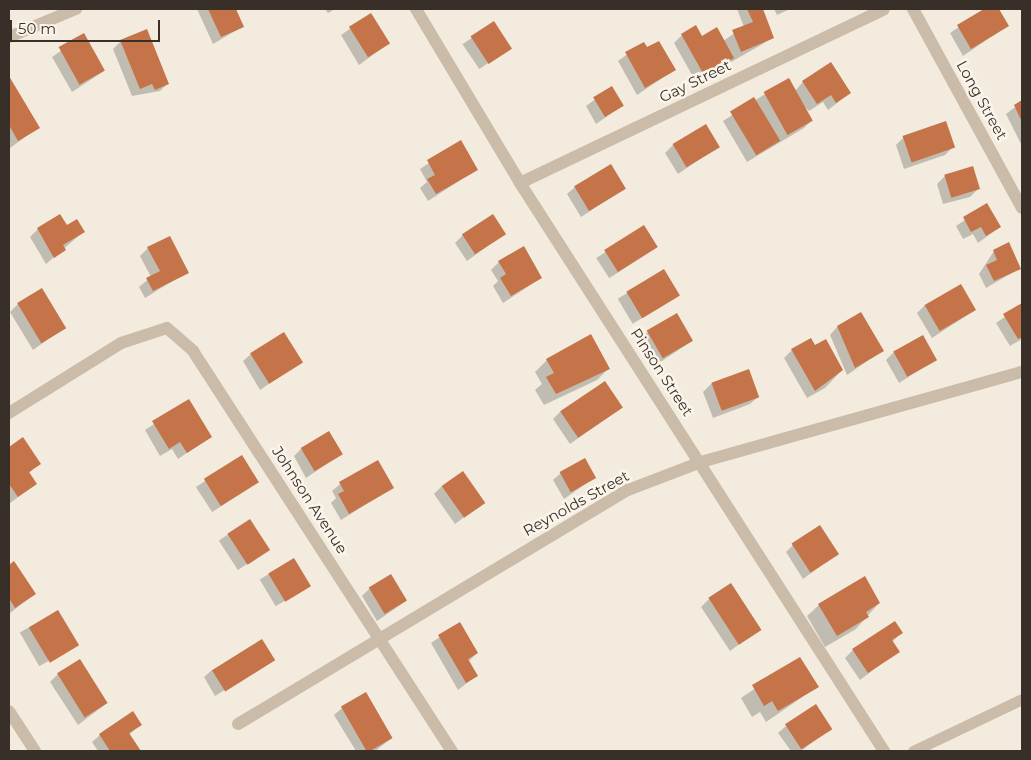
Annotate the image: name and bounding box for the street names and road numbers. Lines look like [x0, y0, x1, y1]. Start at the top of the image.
street label: Gay Street [656, 56, 734, 106]
street label: Long Street [953, 57, 1011, 143]
street label: Pinson Street [627, 325, 697, 419]
street label: Johnson Avenue [269, 443, 351, 557]
street label: Reynolds Street [520, 466, 632, 540]

